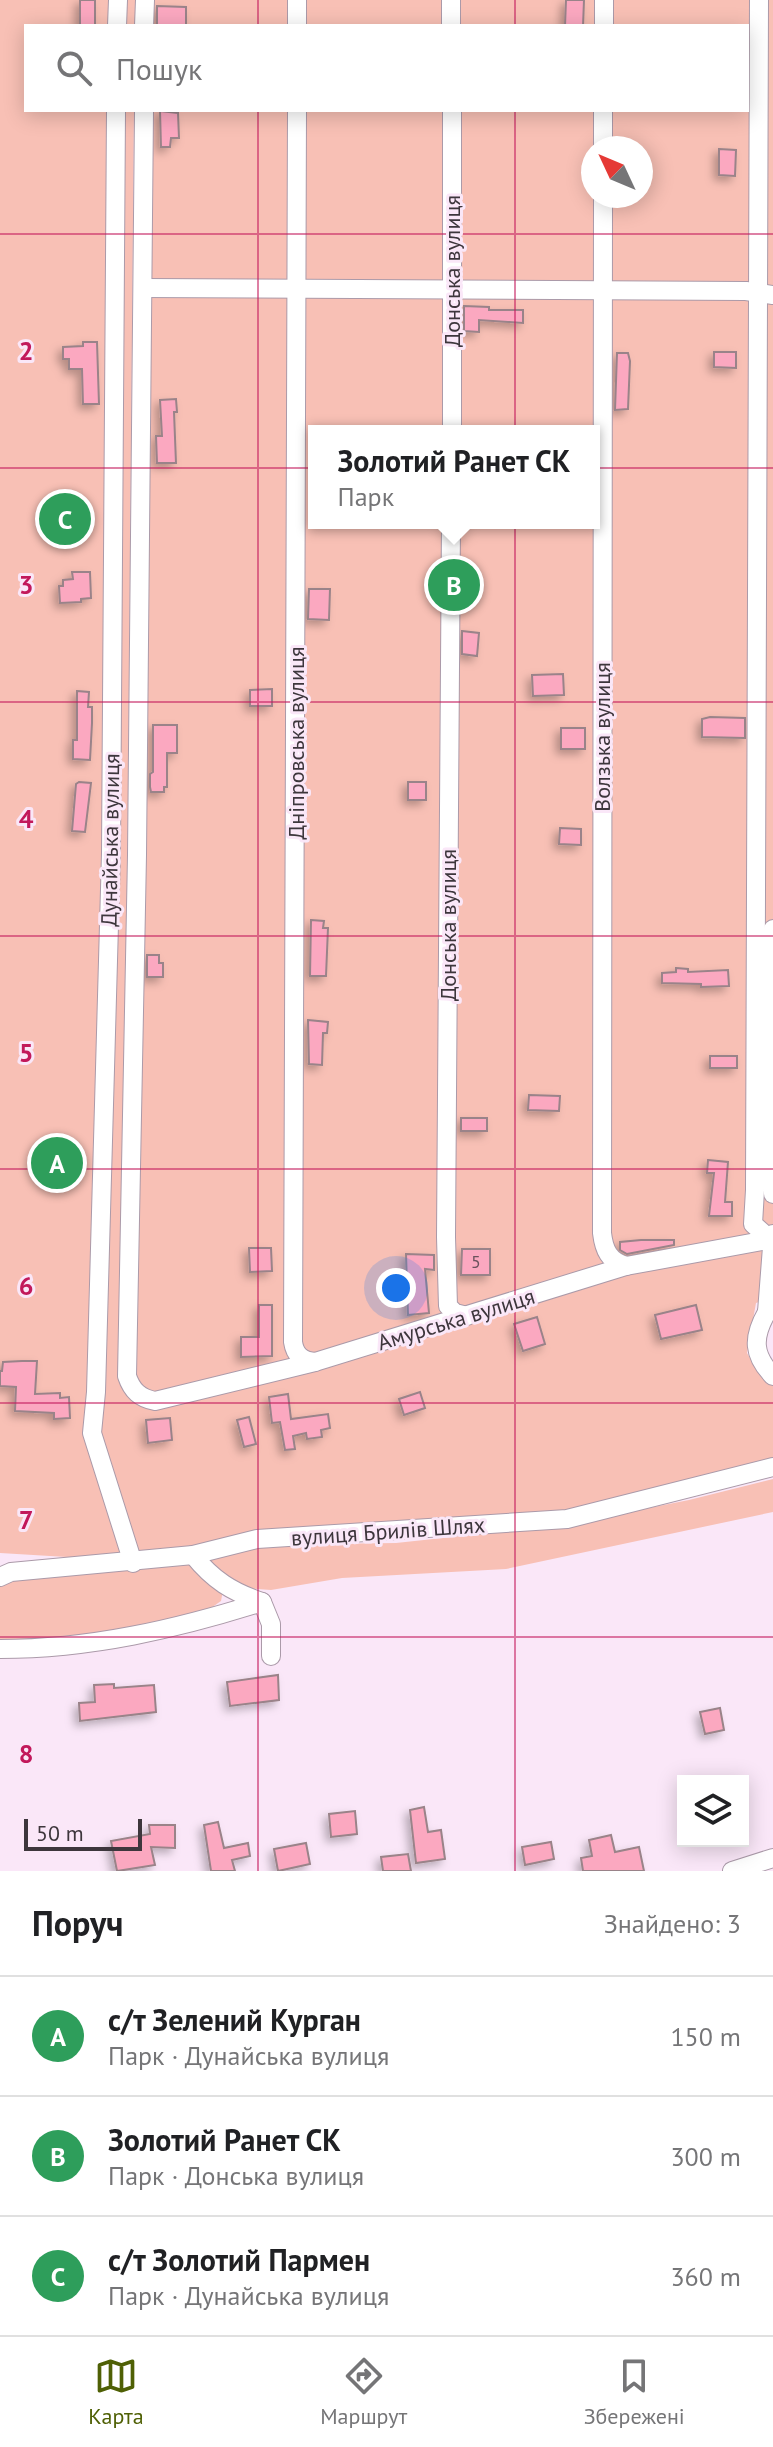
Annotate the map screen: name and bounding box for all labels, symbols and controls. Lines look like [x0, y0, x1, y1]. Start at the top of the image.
search box [24, 24, 749, 112]
icon: search [52, 46, 96, 90]
text: Пошук [116, 49, 202, 88]
north arrow [581, 136, 653, 208]
street label: Донська вулиця [438, 195, 466, 347]
text: 2 [19, 334, 33, 367]
popup [308, 425, 600, 529]
text: Золотий Ранет СК [338, 441, 570, 480]
text: Парк [338, 480, 394, 513]
pin: C [39, 489, 91, 549]
pin: B [428, 555, 480, 615]
text: 3 [19, 568, 33, 601]
street label: Дніпровська вулиця [282, 647, 310, 839]
street label: Волзька вулиця [588, 662, 616, 812]
street label: Дунайська вулиця [94, 753, 126, 927]
text: 4 [19, 802, 34, 835]
street label: Донська вулиця [434, 849, 462, 1001]
text: 5 [19, 1036, 33, 1069]
pin: A [31, 1133, 83, 1193]
house number: 5 [471, 1250, 481, 1273]
your location [376, 1268, 416, 1308]
text: 6 [19, 1269, 33, 1302]
street label: Амурська вулиця [374, 1282, 538, 1356]
text: 7 [19, 1503, 33, 1536]
street label: вулиця Брилів Шлях [290, 1510, 486, 1552]
text: 8 [19, 1737, 33, 1770]
map controls [677, 1775, 749, 1847]
button: layers [677, 1775, 749, 1847]
scale bar [24, 1815, 142, 1851]
text: 50 m [36, 1819, 84, 1847]
text: Поруч [32, 1901, 123, 1945]
text: Знайдено: 3 [604, 1907, 741, 1940]
text: с/т Зелений Курган [108, 2000, 361, 2039]
text: A [50, 2020, 66, 2053]
text: 150 m [670, 2020, 741, 2053]
text: Парк · Дунайська вулиця [108, 2039, 389, 2072]
text: Золотий Ранет СК [108, 2120, 341, 2159]
text: B [50, 2140, 66, 2173]
text: 300 m [670, 2140, 741, 2173]
text: Парк · Донська вулиця [108, 2159, 364, 2192]
text: с/т Золотий Пармен [108, 2240, 370, 2279]
text: C [51, 2260, 65, 2293]
text: 360 m [670, 2260, 741, 2293]
text: Парк · Дунайська вулиця [108, 2279, 389, 2312]
tab: Карта [88, 2354, 144, 2430]
tab: Маршрут [320, 2354, 407, 2430]
tab: Збережені [584, 2354, 685, 2430]

